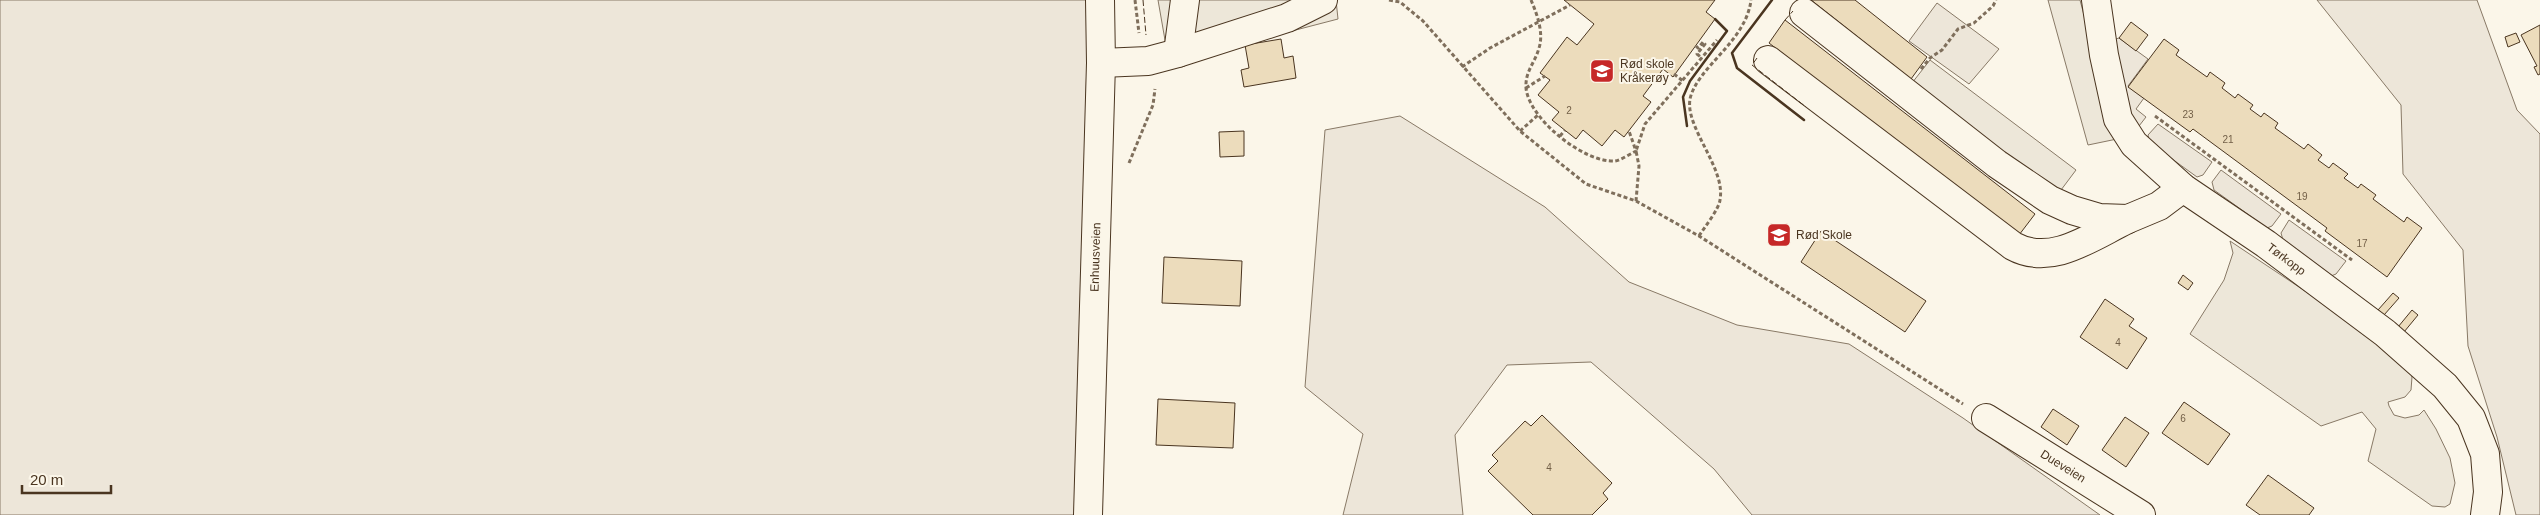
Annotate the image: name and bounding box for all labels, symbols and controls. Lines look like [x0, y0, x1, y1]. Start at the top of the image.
place label: Rød skole Kråkerøy [1620, 57, 1674, 85]
school or university icon: Rød skole Kråkerøy [1589, 58, 1615, 84]
house number: 2 [1566, 105, 1572, 116]
house number: 23 [2182, 109, 2194, 120]
house number: 21 [2222, 134, 2234, 145]
house number: 19 [2296, 191, 2308, 202]
street label: Enhuusveien [1087, 222, 1103, 292]
school or university icon: Rød Skole [1766, 222, 1792, 248]
place label: Rød Skole [1796, 228, 1852, 242]
house number: 17 [2356, 238, 2368, 249]
street label: Tørkopp [2264, 240, 2309, 278]
house number: 4 [2115, 337, 2121, 348]
house number: 6 [2180, 413, 2186, 424]
street label: Dueveien [2038, 447, 2088, 486]
scale bar [22, 462, 111, 494]
house number: 4 [1546, 462, 1552, 473]
text: 20 m [30, 471, 63, 488]

